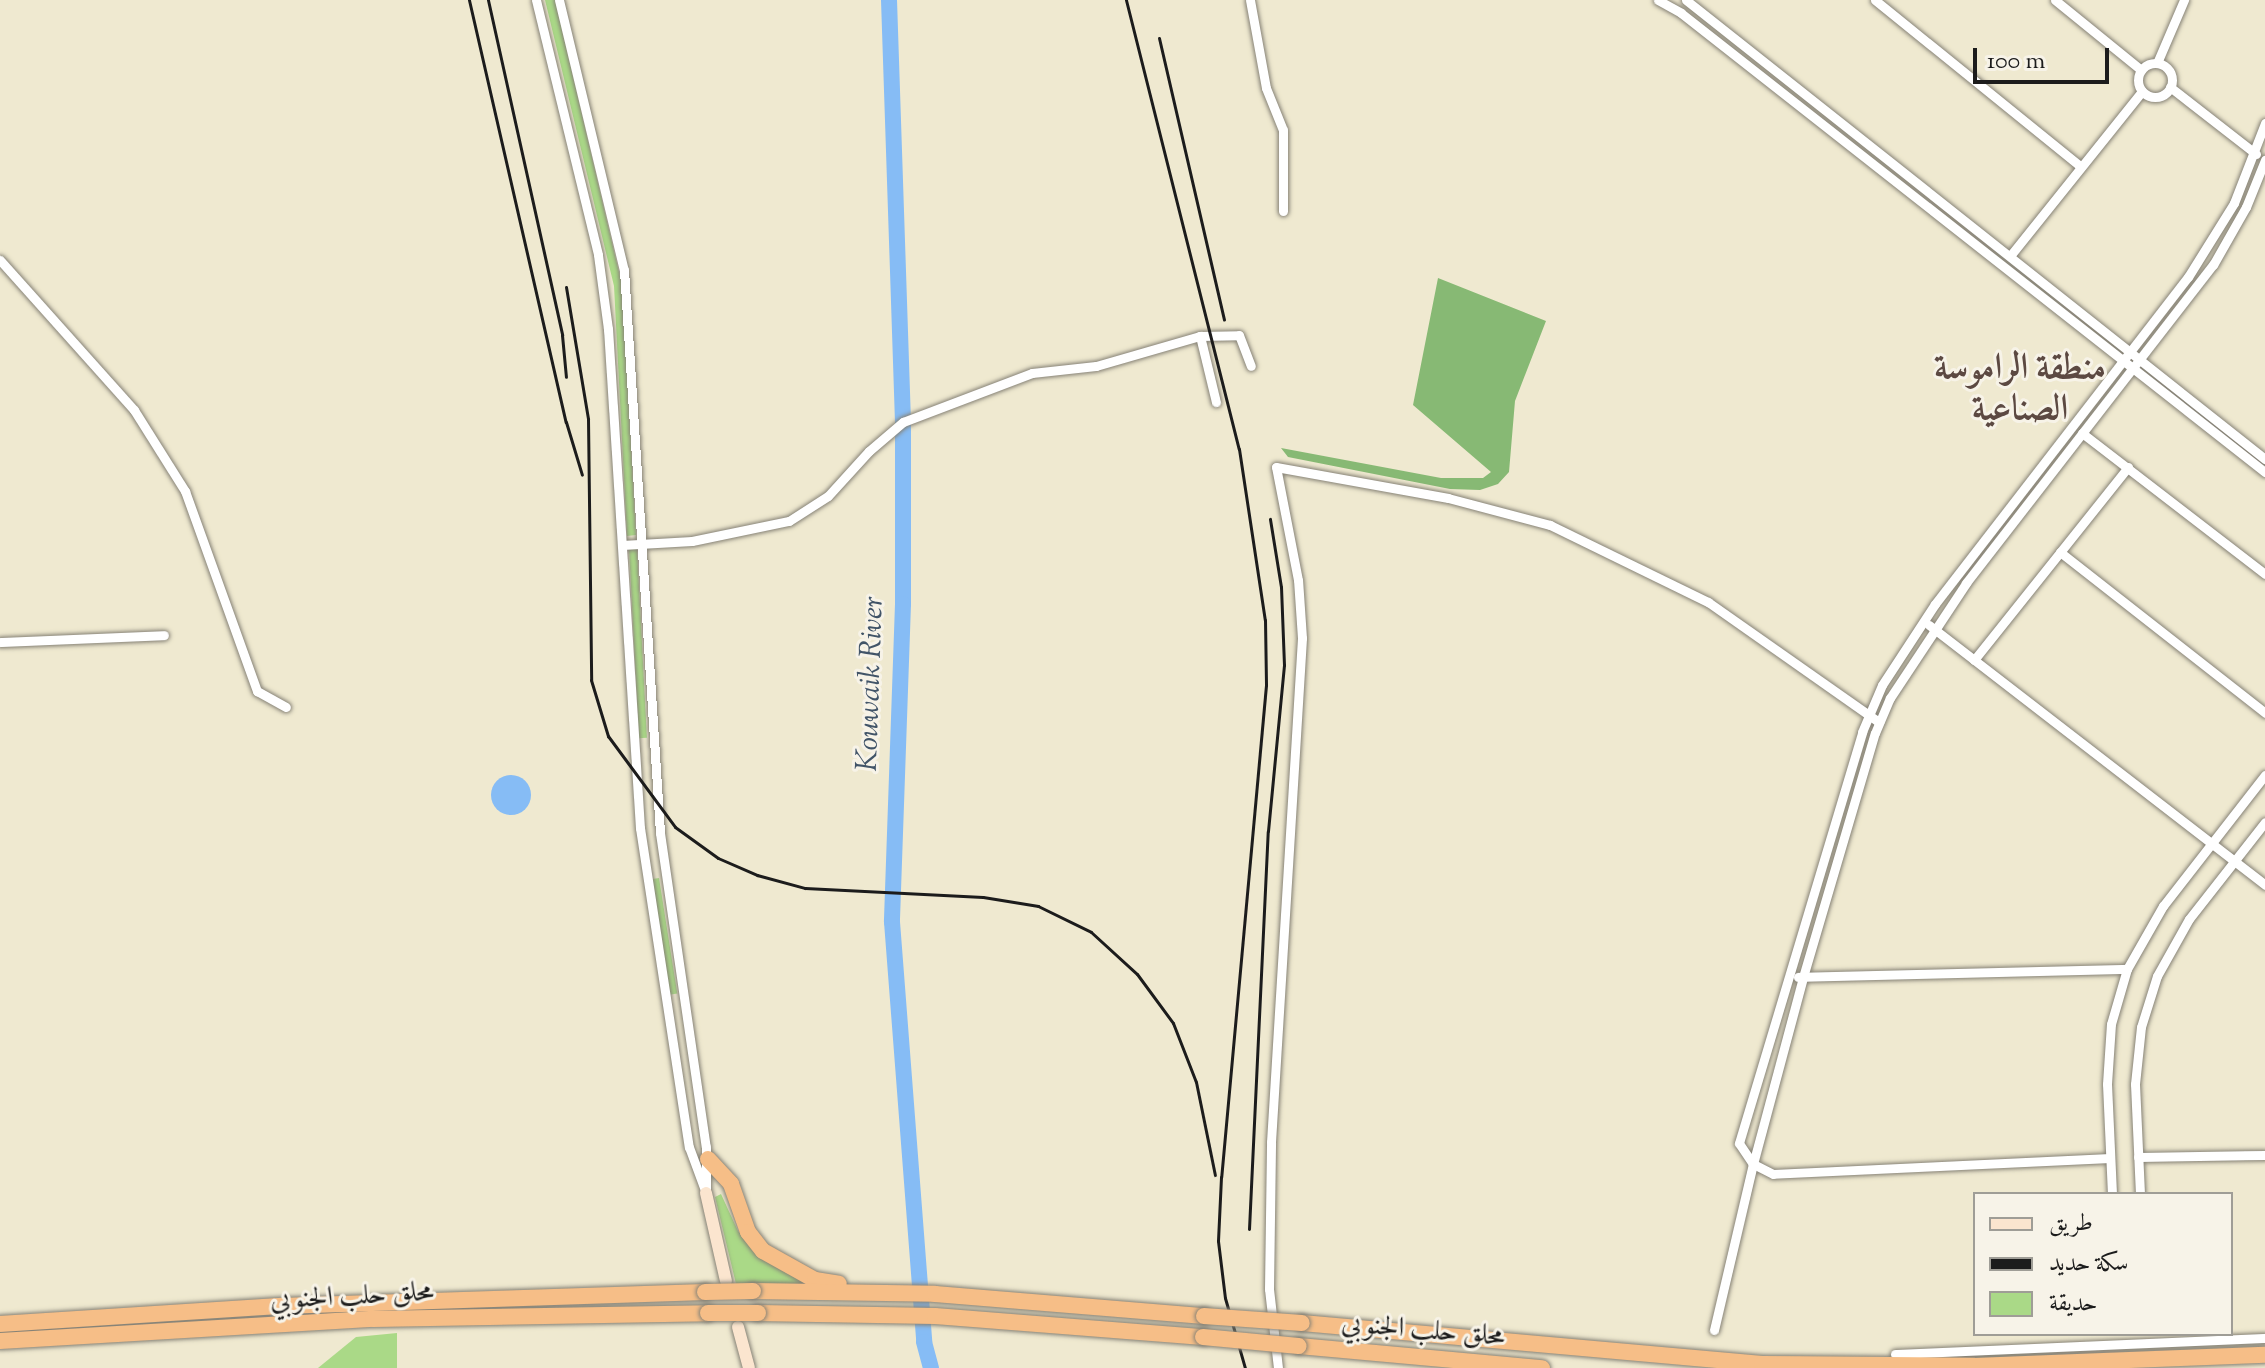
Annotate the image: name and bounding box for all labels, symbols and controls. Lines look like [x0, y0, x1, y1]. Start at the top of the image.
scale bar [1977, 32, 2113, 82]
text: 100 m [1987, 45, 2045, 79]
district label: منطقة الراموسة الصناعية [1934, 347, 2106, 432]
water label: Kouwaik River [851, 596, 893, 772]
legend [1973, 1192, 2233, 1336]
text: طريق [2049, 1207, 2093, 1241]
text: سكة حديد [2049, 1247, 2128, 1281]
street label: محلق حلب الجنوبي [269, 1276, 435, 1318]
text: حديقة [2049, 1287, 2098, 1321]
street label: محلق حلب الجنوبي [1340, 1307, 1506, 1355]

